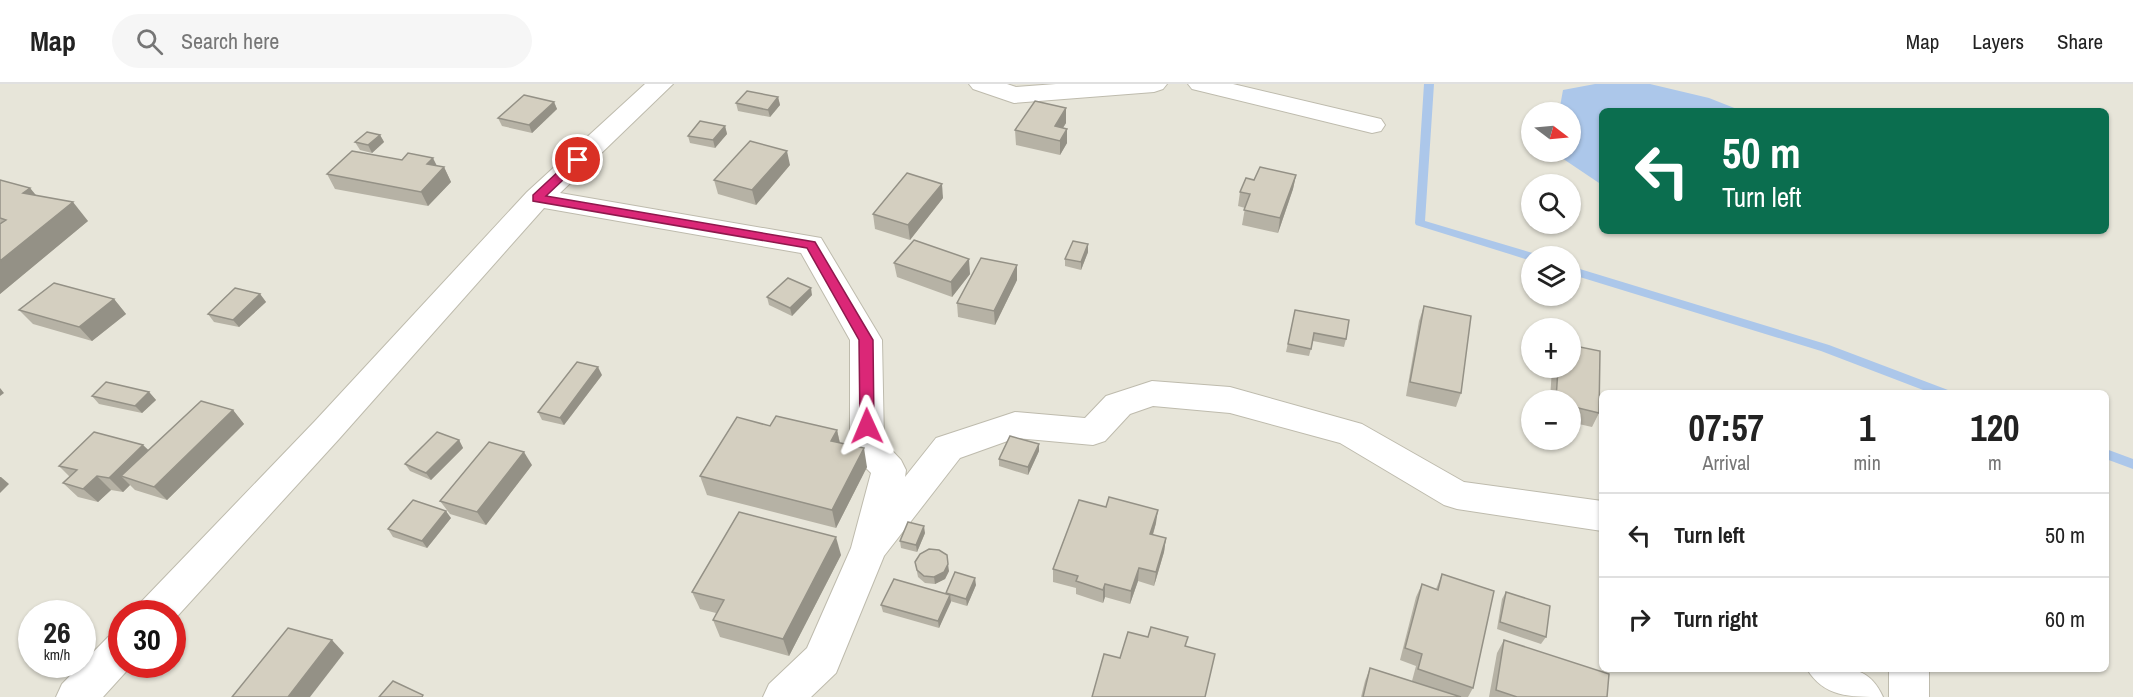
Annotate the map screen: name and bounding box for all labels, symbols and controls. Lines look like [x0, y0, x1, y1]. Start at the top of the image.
search box [112, 14, 532, 68]
text: Map [30, 22, 76, 60]
icon: search [133, 25, 166, 58]
text: Search here [181, 26, 279, 56]
text: Map [1906, 27, 1939, 56]
text: Layers [1972, 27, 2024, 56]
text: Share [2057, 27, 2103, 56]
north arrow [1521, 102, 1581, 162]
map controls [1521, 102, 1581, 450]
text: 50 m [1722, 125, 1801, 181]
icon: left [1623, 132, 1701, 210]
pin [552, 134, 603, 185]
icon: arrive [561, 143, 594, 176]
button: search [1521, 174, 1581, 234]
text: Turn left [1722, 179, 1801, 215]
button: layers [1521, 246, 1581, 306]
button: + [1521, 318, 1581, 378]
button: − [1521, 390, 1581, 450]
position arrow [835, 394, 899, 458]
text: 07:57 [1688, 404, 1764, 452]
text: 1 [1859, 404, 1875, 452]
text: 120 [1970, 404, 2020, 452]
text: Arrival [1703, 449, 1750, 476]
text: min [1853, 449, 1881, 476]
text: m [1988, 449, 2002, 476]
icon: left [1623, 519, 1656, 552]
text: Turn left [1674, 520, 1745, 550]
text: 50 m [2045, 520, 2085, 550]
speed limit sign: 30 [108, 600, 186, 678]
icon: right [1623, 603, 1656, 636]
text: Turn right [1674, 604, 1758, 634]
text: 60 m [2045, 604, 2085, 634]
text: 26 [43, 612, 71, 652]
text: km/h [44, 644, 70, 665]

